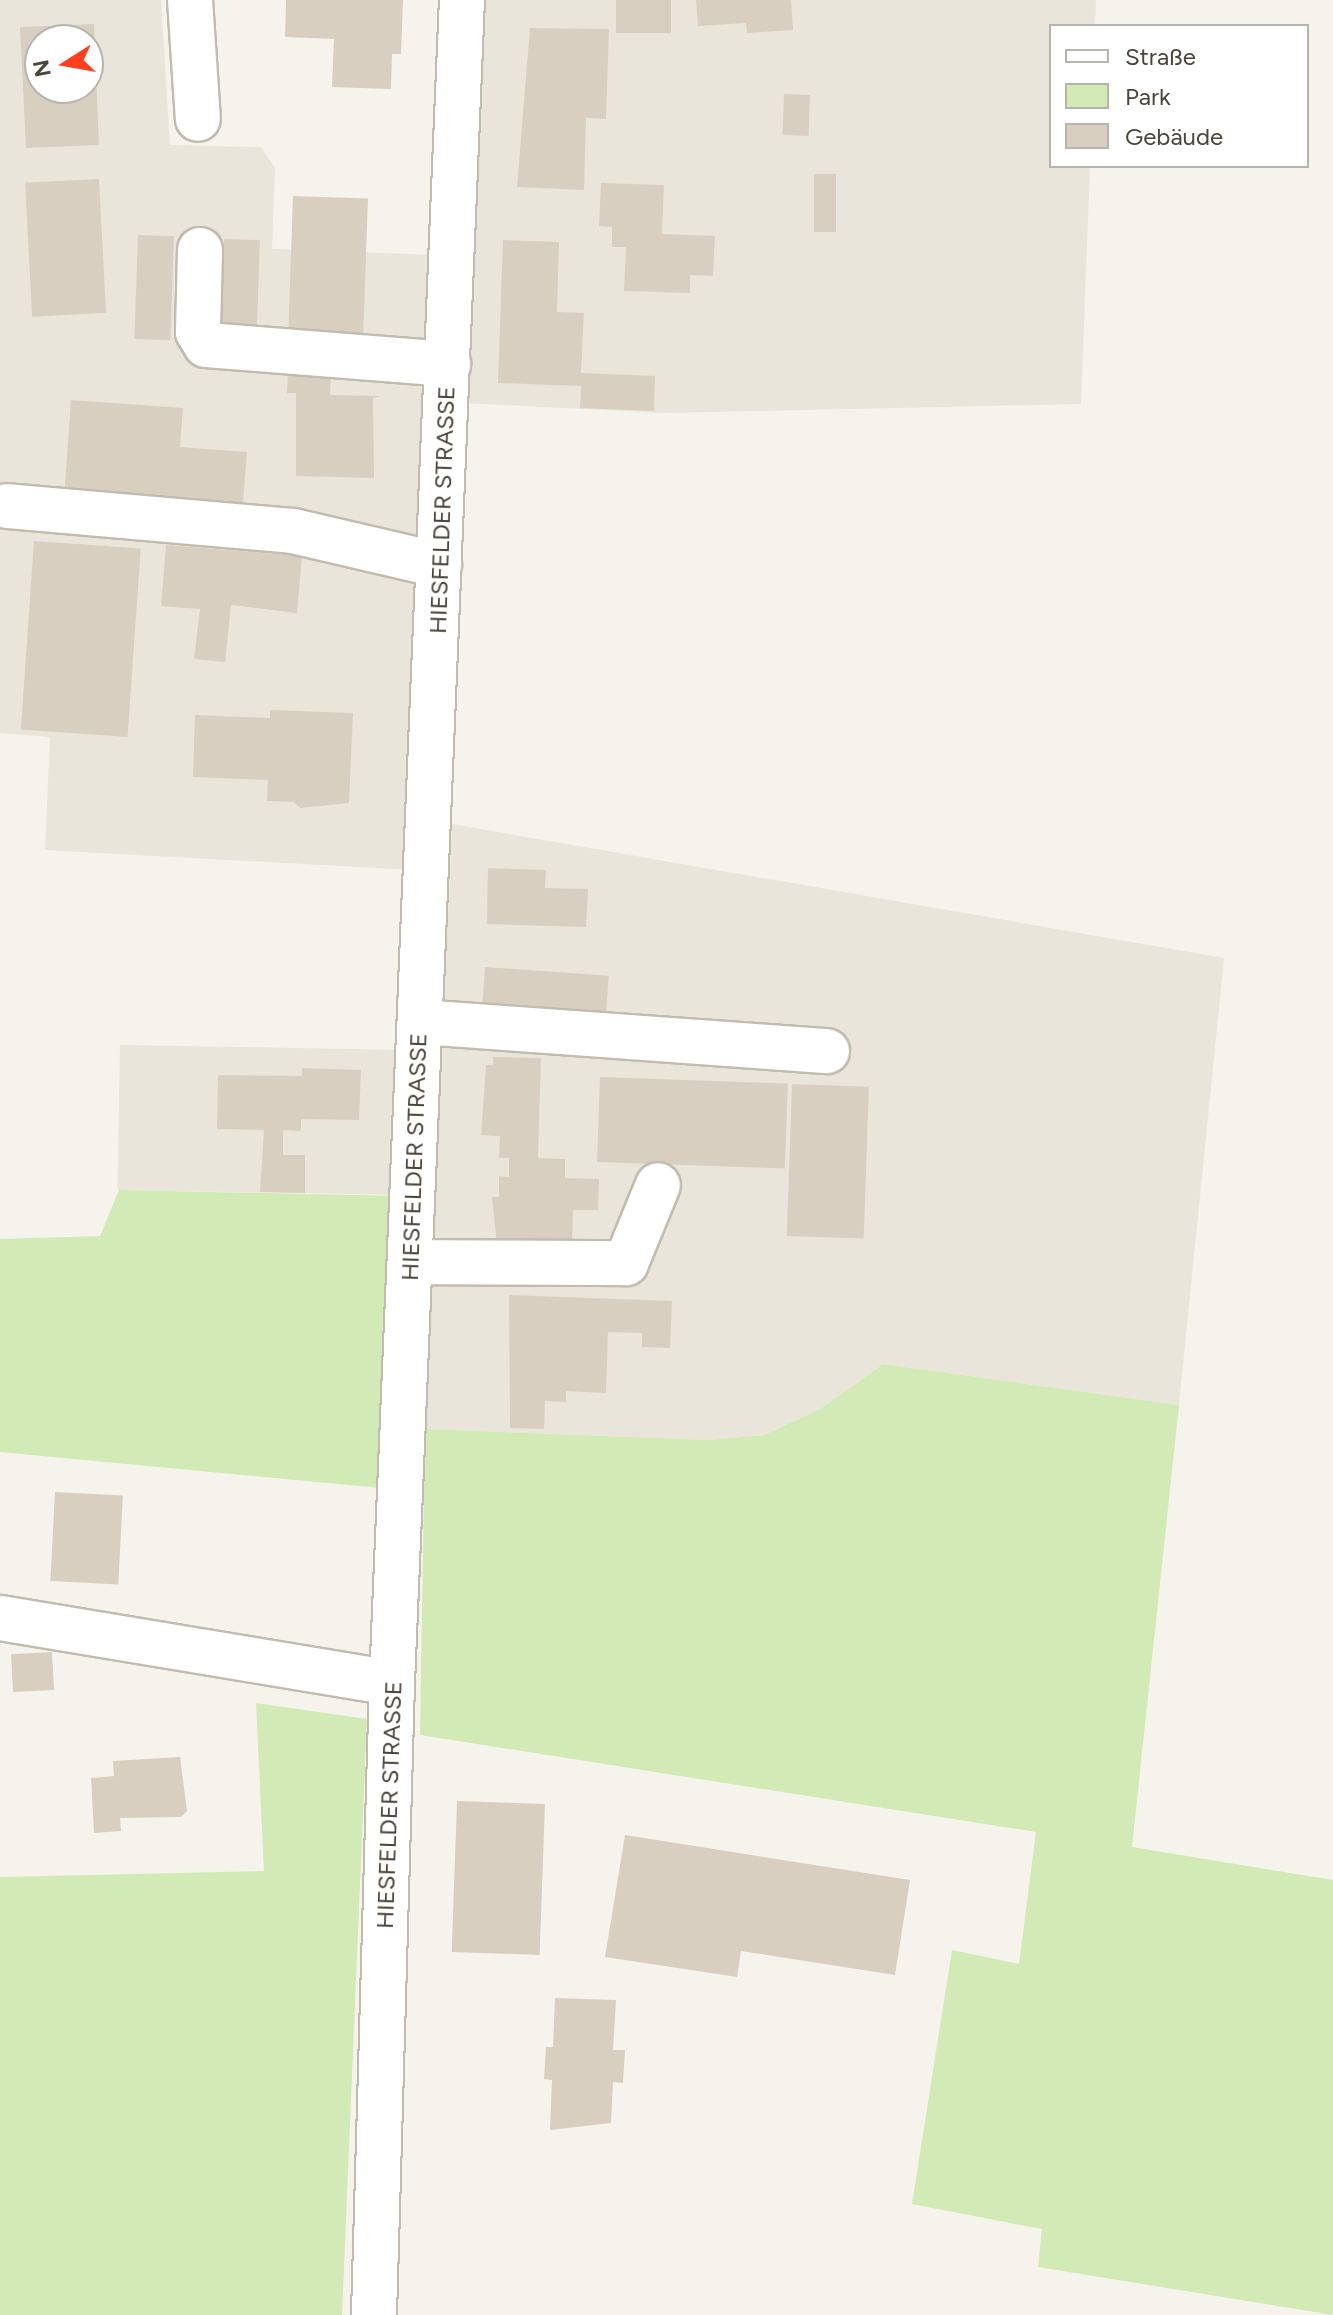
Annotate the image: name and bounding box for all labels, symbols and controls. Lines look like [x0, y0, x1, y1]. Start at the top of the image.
north arrow [24, 24, 104, 104]
legend [1049, 24, 1309, 168]
text: Straße [1125, 42, 1196, 71]
text: N [27, 57, 57, 79]
text: Park [1125, 82, 1171, 111]
text: Gebäude [1125, 122, 1223, 151]
street label: HIESFELDER STRASSE [423, 386, 461, 634]
street label: HIESFELDER STRASSE [395, 1033, 433, 1281]
street label: HIESFELDER STRASSE [370, 1681, 408, 1929]

